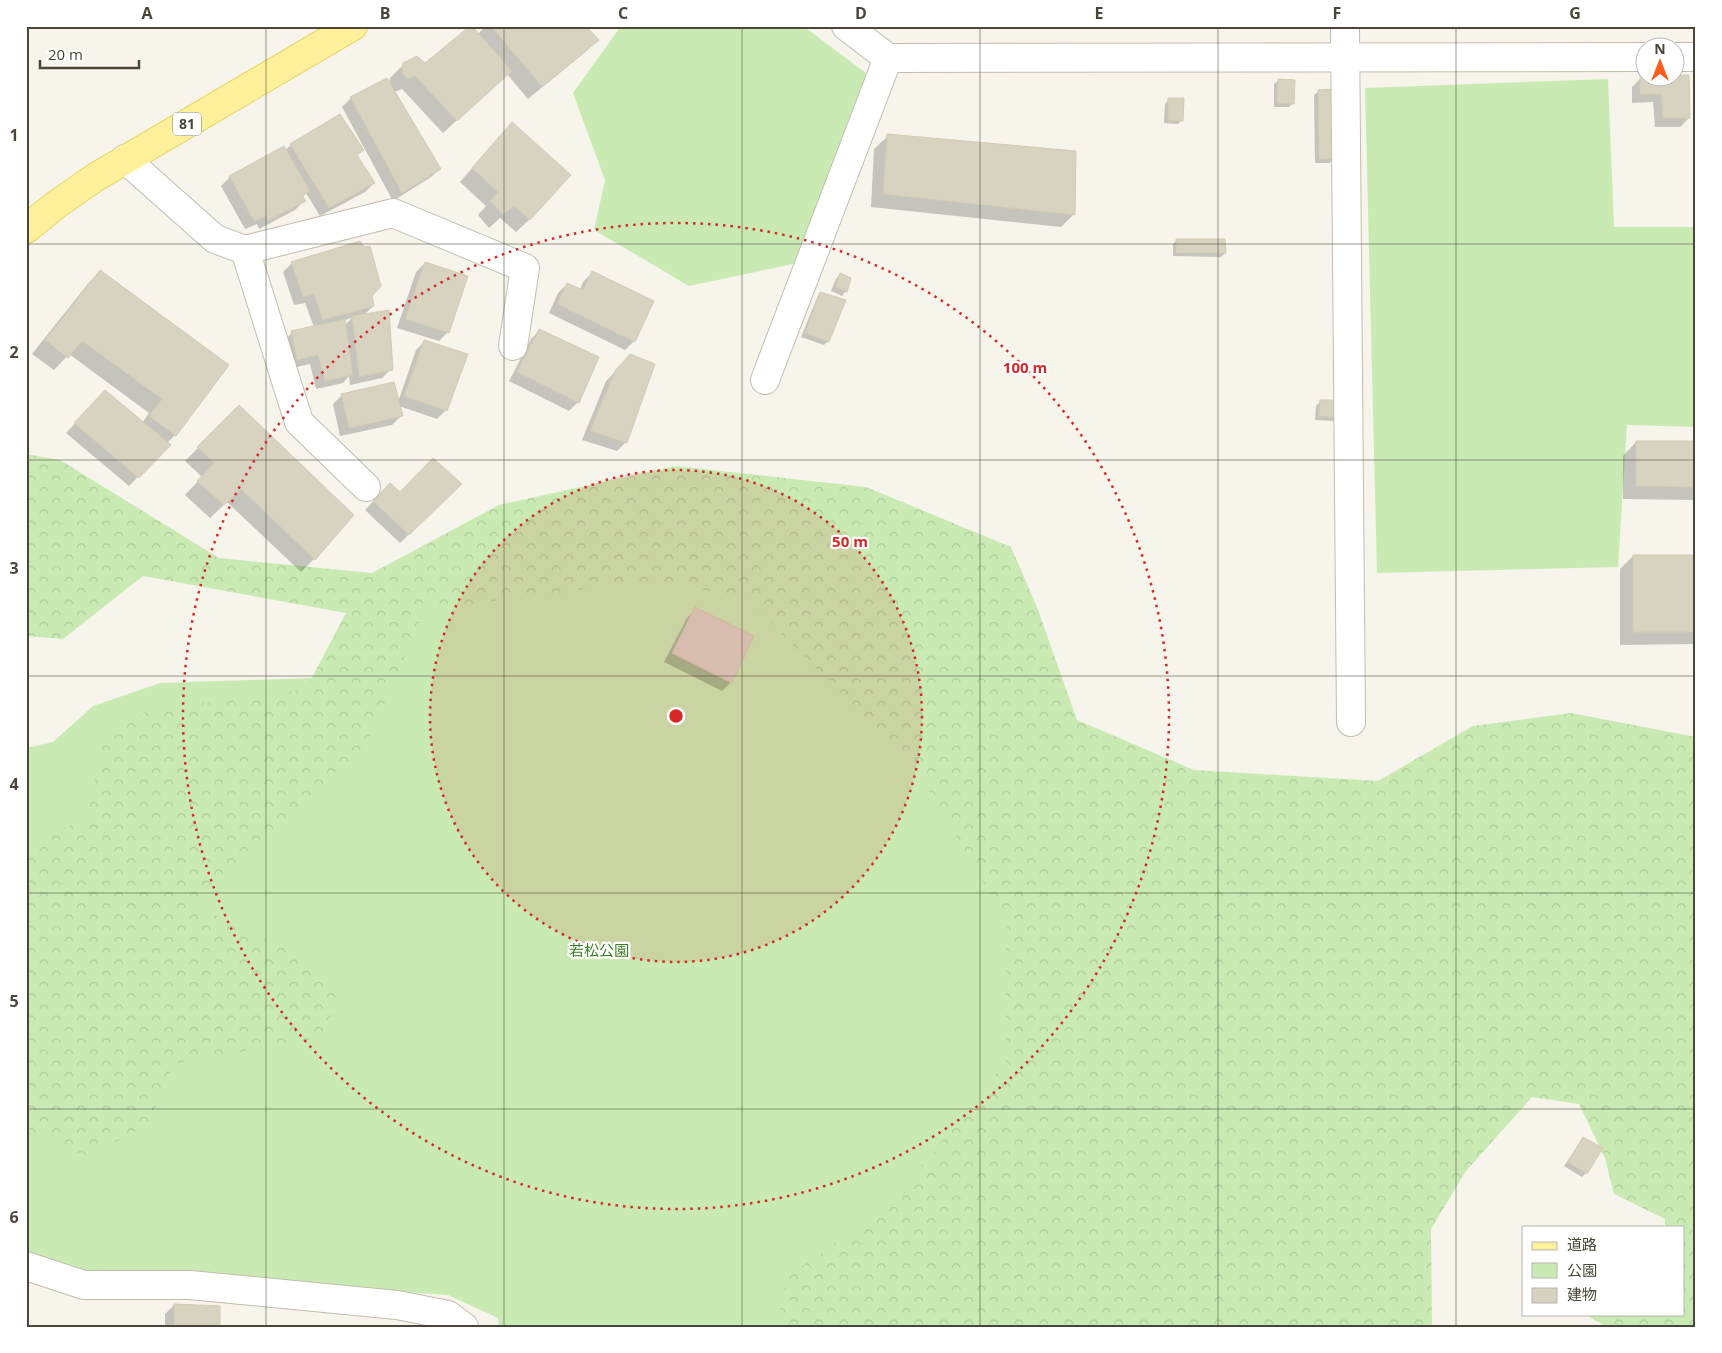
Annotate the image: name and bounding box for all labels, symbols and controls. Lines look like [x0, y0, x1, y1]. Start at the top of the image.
text: A [141, 2, 153, 24]
text: B [380, 2, 390, 24]
text: C [618, 2, 628, 24]
text: D [855, 2, 867, 24]
text: E [1095, 2, 1104, 24]
text: F [1333, 2, 1341, 24]
text: G [1569, 2, 1581, 24]
scale bar [40, 38, 139, 70]
north arrow [1634, 38, 1684, 88]
text: N [1654, 39, 1666, 58]
text: 20 m [48, 44, 83, 64]
road number: 81 [173, 112, 201, 136]
text: 1 [9, 124, 19, 146]
text: 2 [9, 341, 19, 363]
text: 100 m [1003, 357, 1047, 377]
text: 50 m [832, 531, 868, 551]
text: 3 [9, 557, 19, 579]
centre of rings [667, 707, 685, 725]
text: 4 [9, 773, 19, 795]
park label: 若松公園 [569, 940, 629, 960]
text: 5 [9, 990, 19, 1012]
text: 6 [9, 1206, 19, 1228]
legend [1522, 1226, 1684, 1316]
text: 道路 [1567, 1234, 1597, 1254]
text: 公園 [1567, 1260, 1597, 1280]
text: 建物 [1567, 1284, 1597, 1304]

